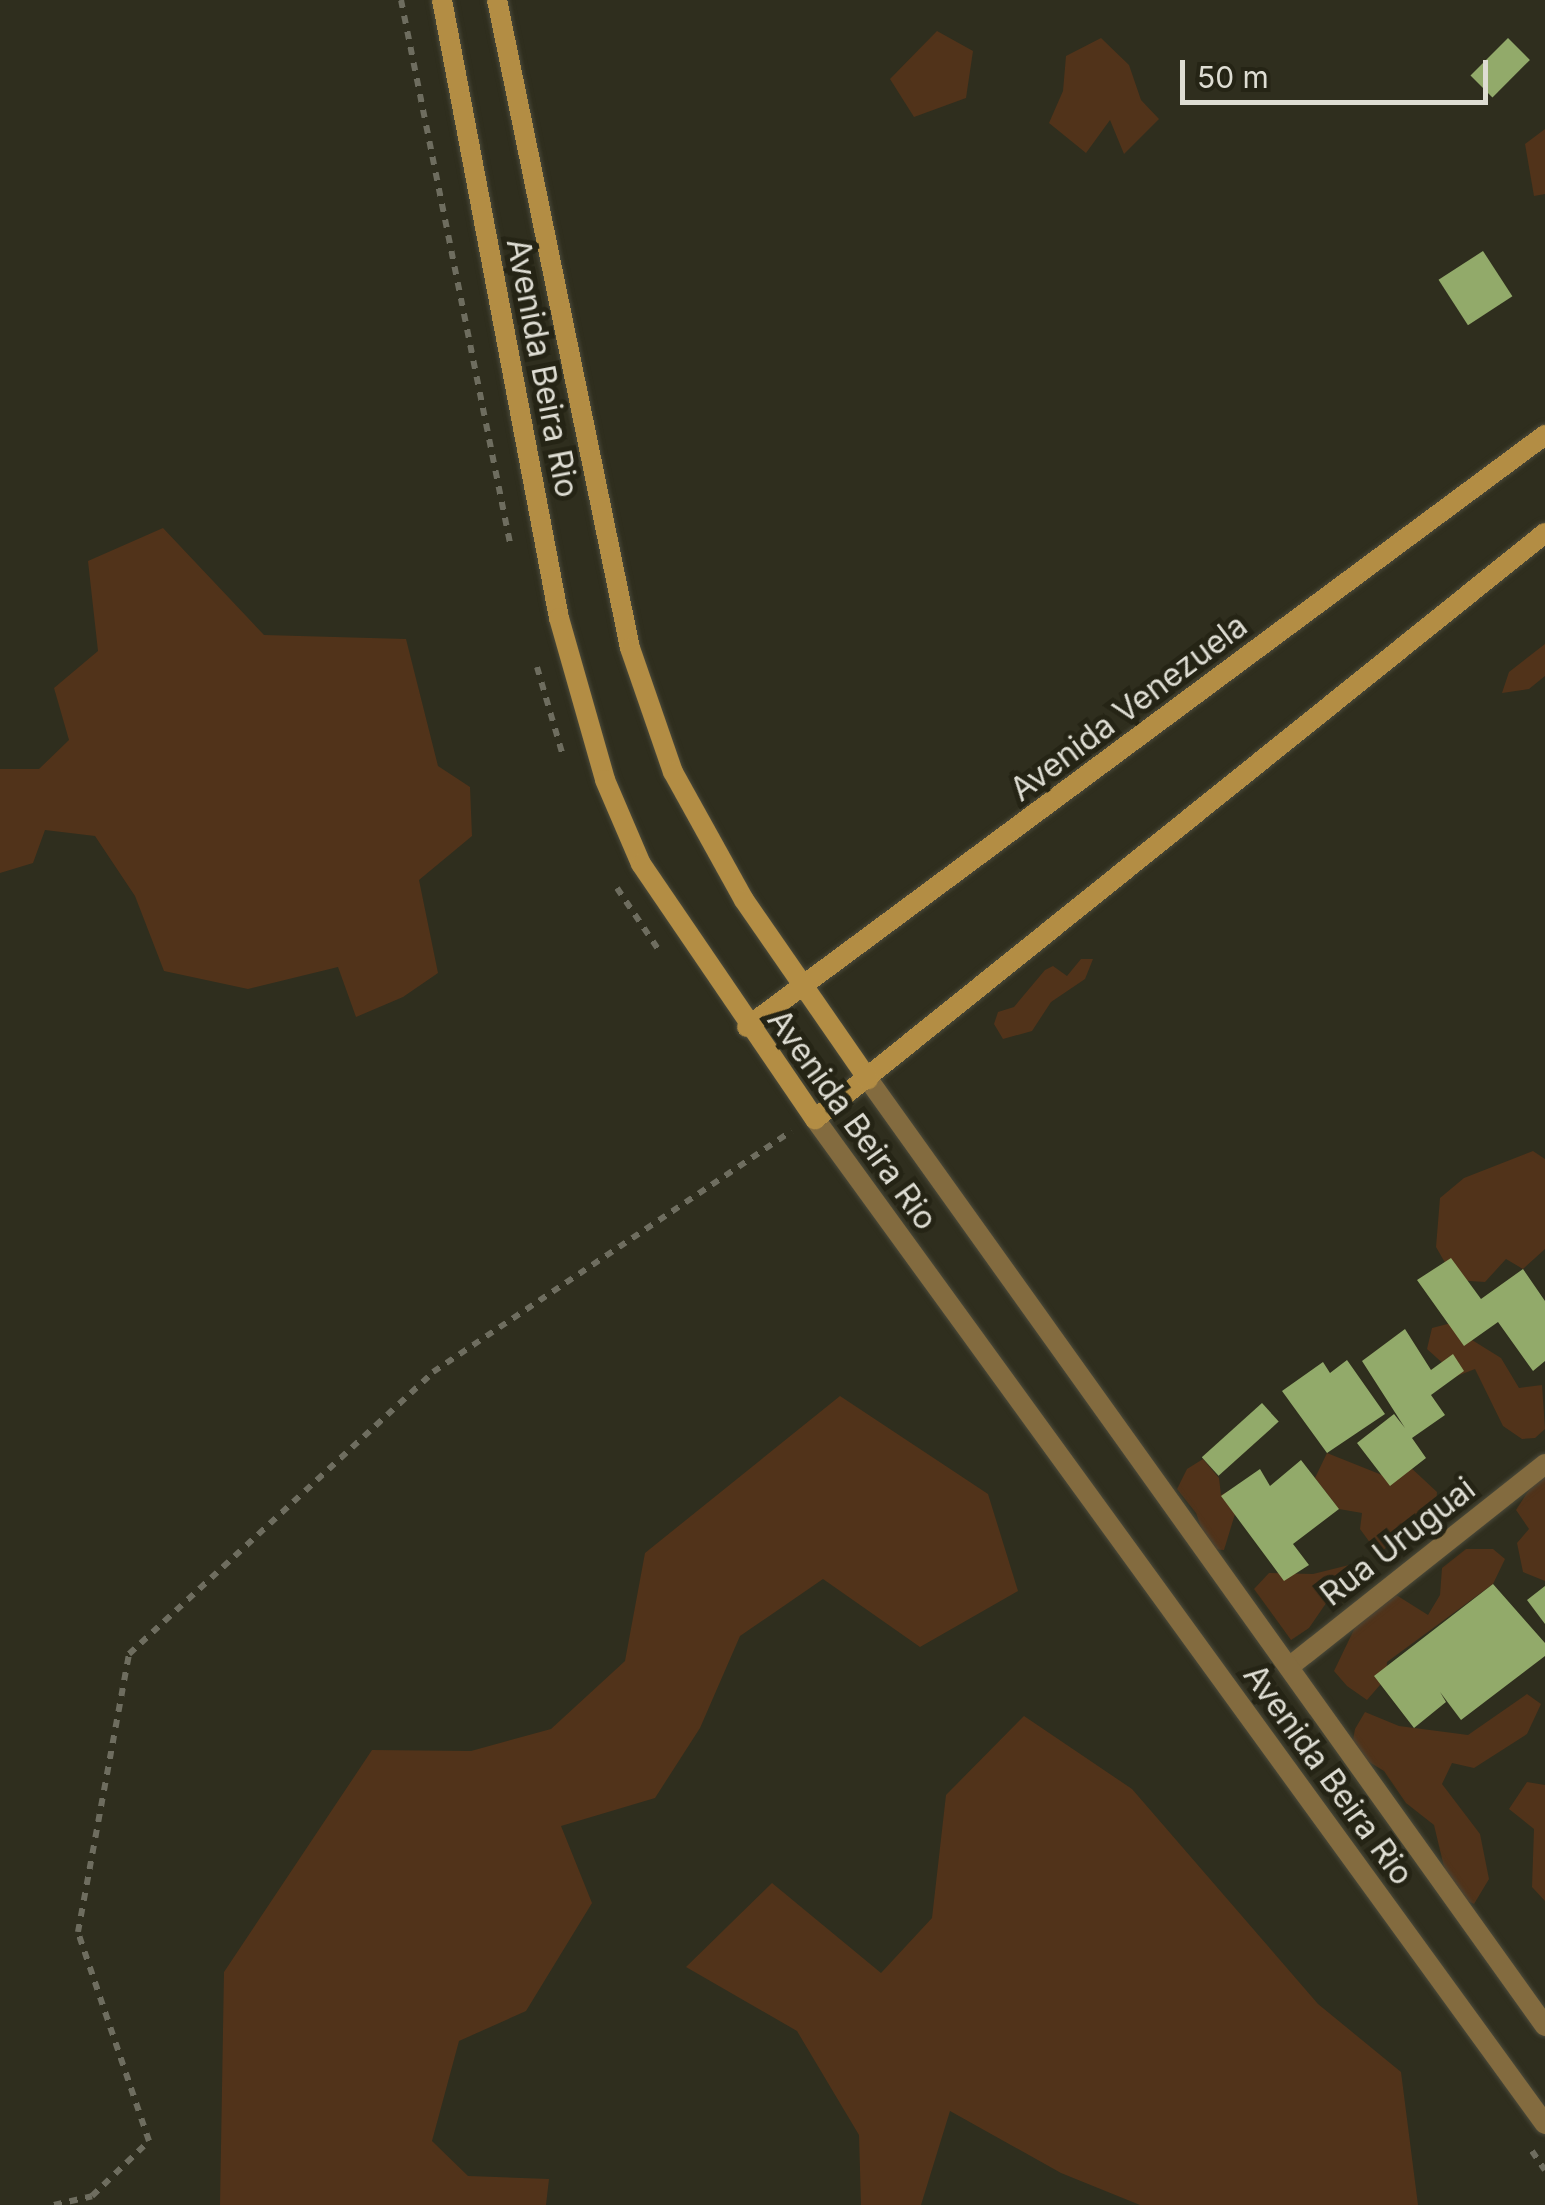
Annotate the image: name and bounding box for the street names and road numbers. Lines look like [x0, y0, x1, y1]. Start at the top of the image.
street label: Avenida Beira Rio [498, 235, 586, 501]
street label: Avenida Venezuela [1003, 607, 1255, 809]
street label: Avenida Beira Rio [759, 1002, 945, 1238]
street label: Rua Uruguai [1313, 1470, 1483, 1614]
street label: Avenida Beira Rio [1235, 1657, 1421, 1893]

